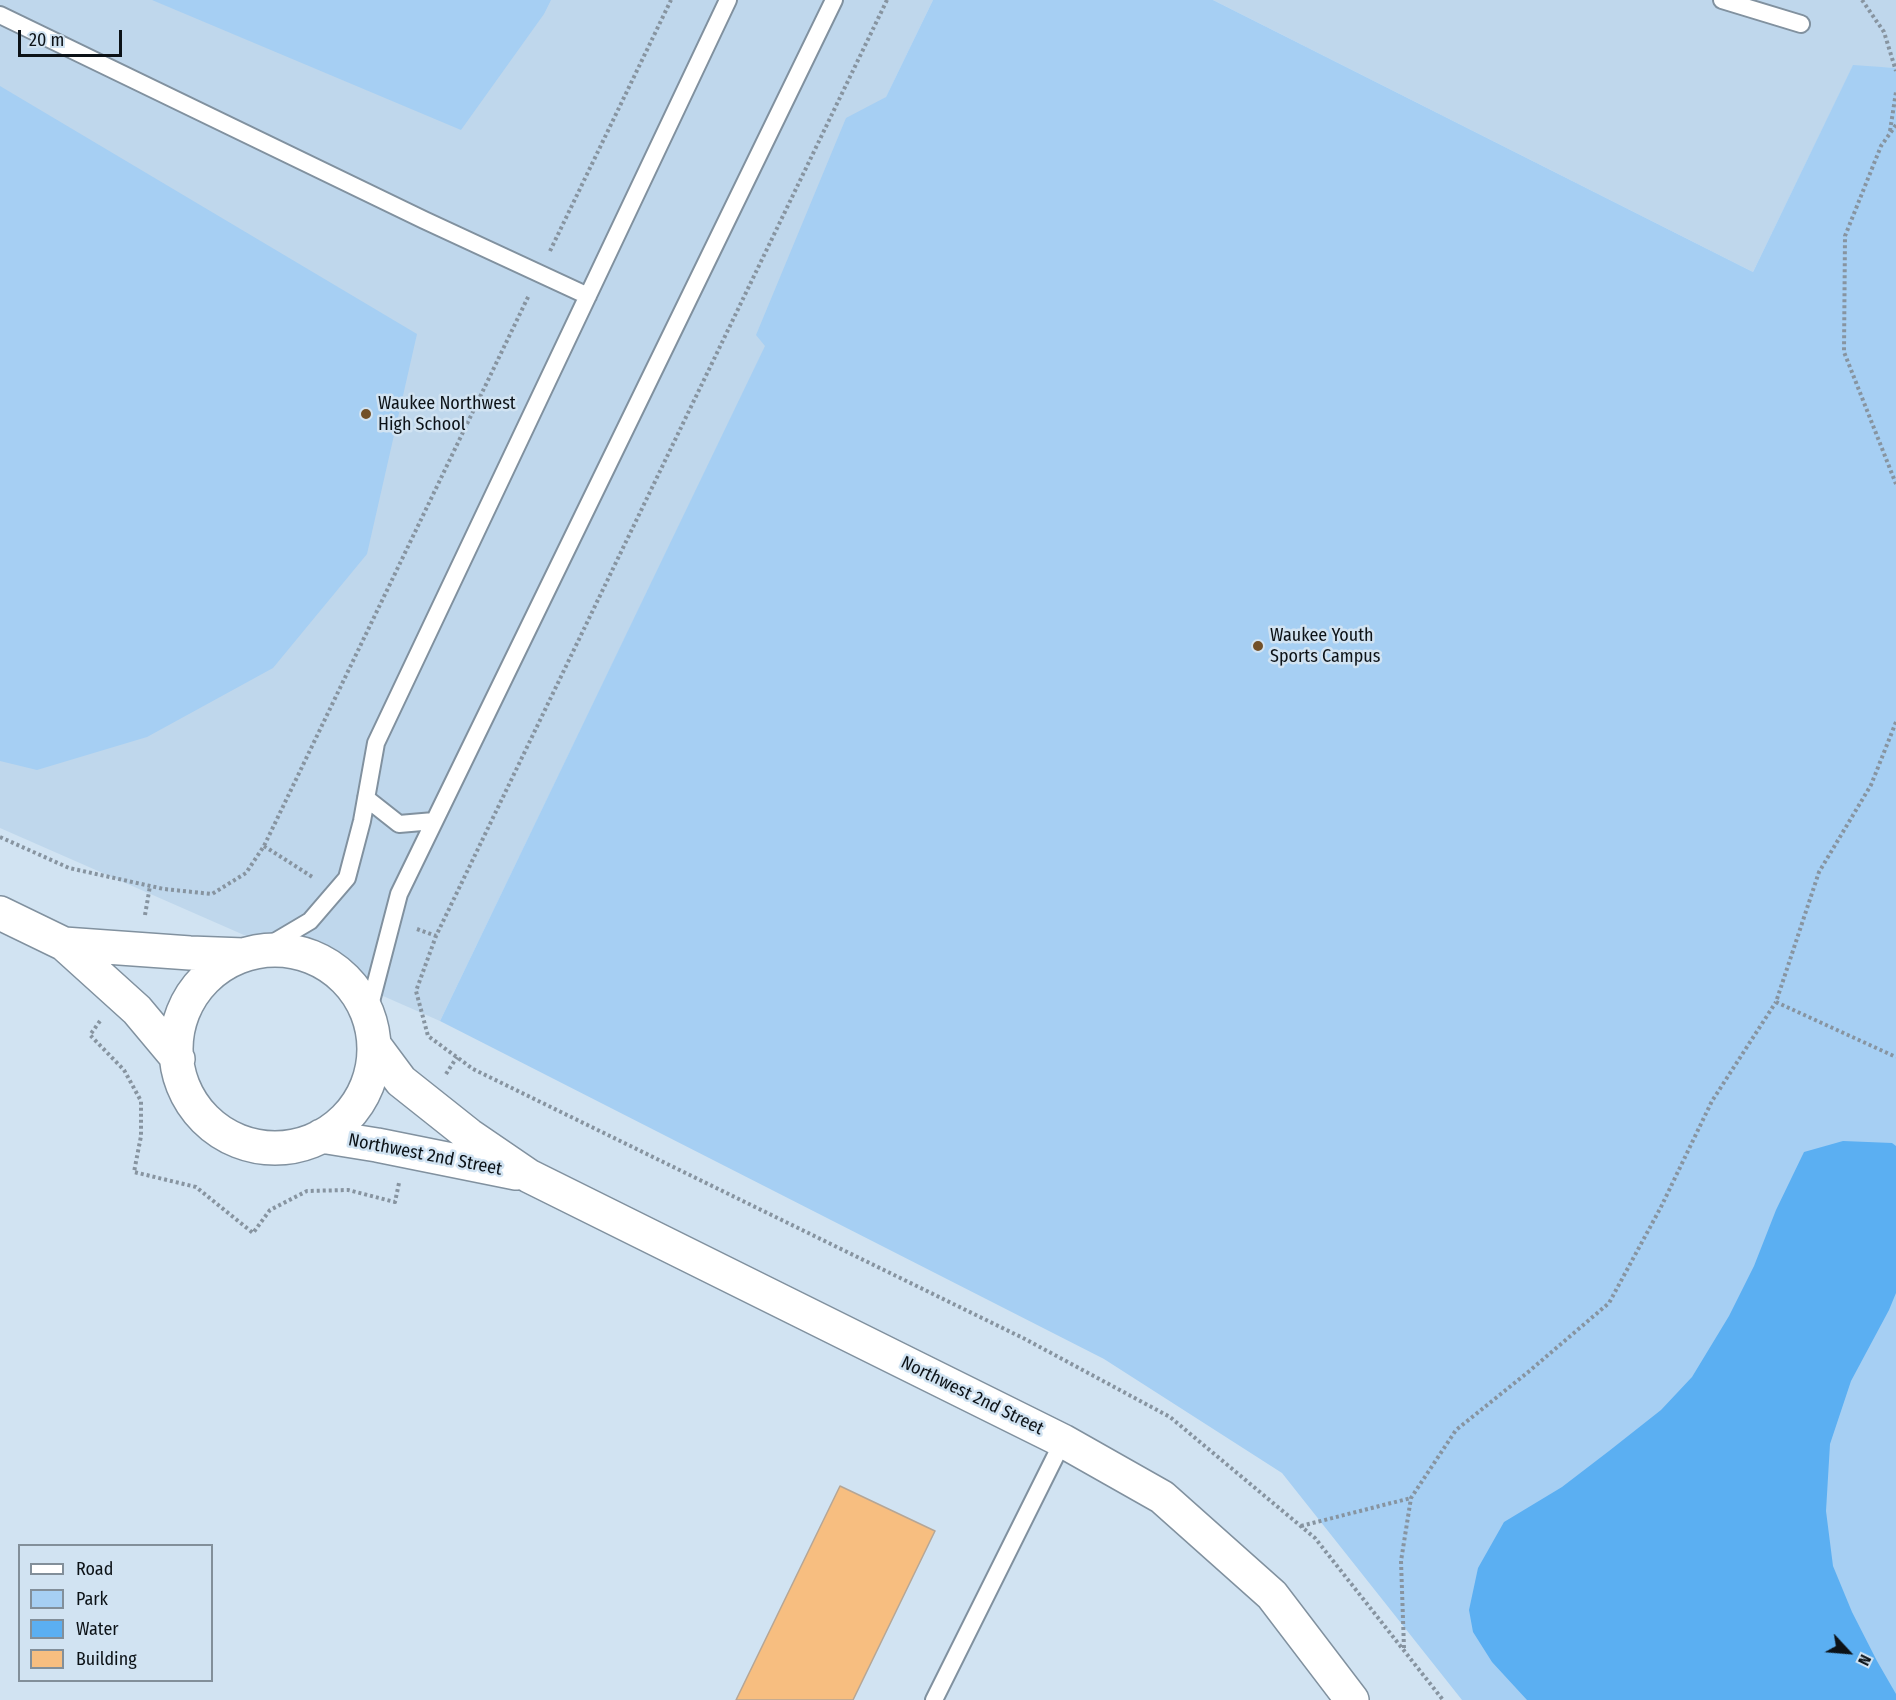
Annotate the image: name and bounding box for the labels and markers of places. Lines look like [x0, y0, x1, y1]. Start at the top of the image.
place label: Waukee Northwest High School [378, 393, 516, 436]
marker: Waukee Northwest High School [359, 407, 373, 421]
place label: Waukee Youth Sports Campus [1270, 625, 1380, 668]
marker: Waukee Youth Sports Campus [1251, 639, 1265, 653]

